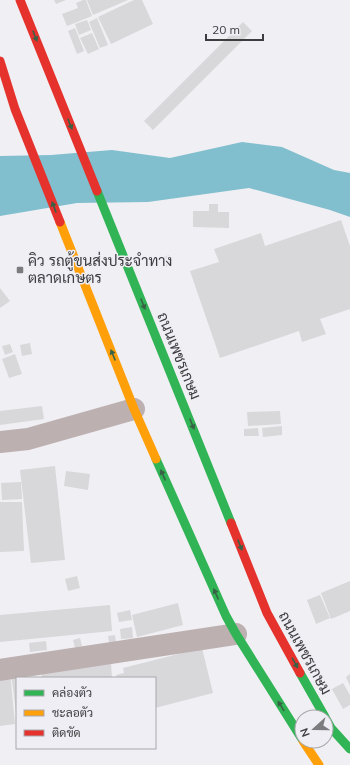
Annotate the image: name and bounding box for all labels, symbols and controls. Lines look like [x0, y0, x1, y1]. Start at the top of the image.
scale bar [206, 16, 263, 42]
text: 20 m [212, 22, 240, 37]
one-way arrow [32, 31, 38, 43]
one-way arrow [67, 119, 73, 130]
one-way arrow [51, 201, 57, 212]
place label: คิว รถตู้ขนส่งประจำทาง ตลาดเกษตร [28, 251, 172, 287]
marker: คิว รถตู้ขนส่งประจำทาง ตลาดเกษตร [15, 265, 25, 275]
one-way arrow [141, 298, 147, 310]
street label: ถนนเพชรเกษม [153, 309, 206, 402]
one-way arrow [109, 349, 115, 361]
one-way arrow [189, 419, 195, 431]
one-way arrow [160, 468, 166, 480]
one-way arrow [237, 540, 243, 552]
one-way arrow [213, 588, 219, 599]
street label: ถนนเพชรเกษม [275, 608, 336, 698]
one-way arrow [291, 657, 298, 669]
legend [16, 677, 156, 749]
text: คล่องตัว [52, 685, 92, 700]
one-way arrow [277, 701, 285, 711]
text: ชะลอตัว [52, 705, 93, 720]
north arrow [294, 709, 334, 749]
text: ติดขัด [52, 725, 81, 740]
text: N [297, 726, 313, 739]

